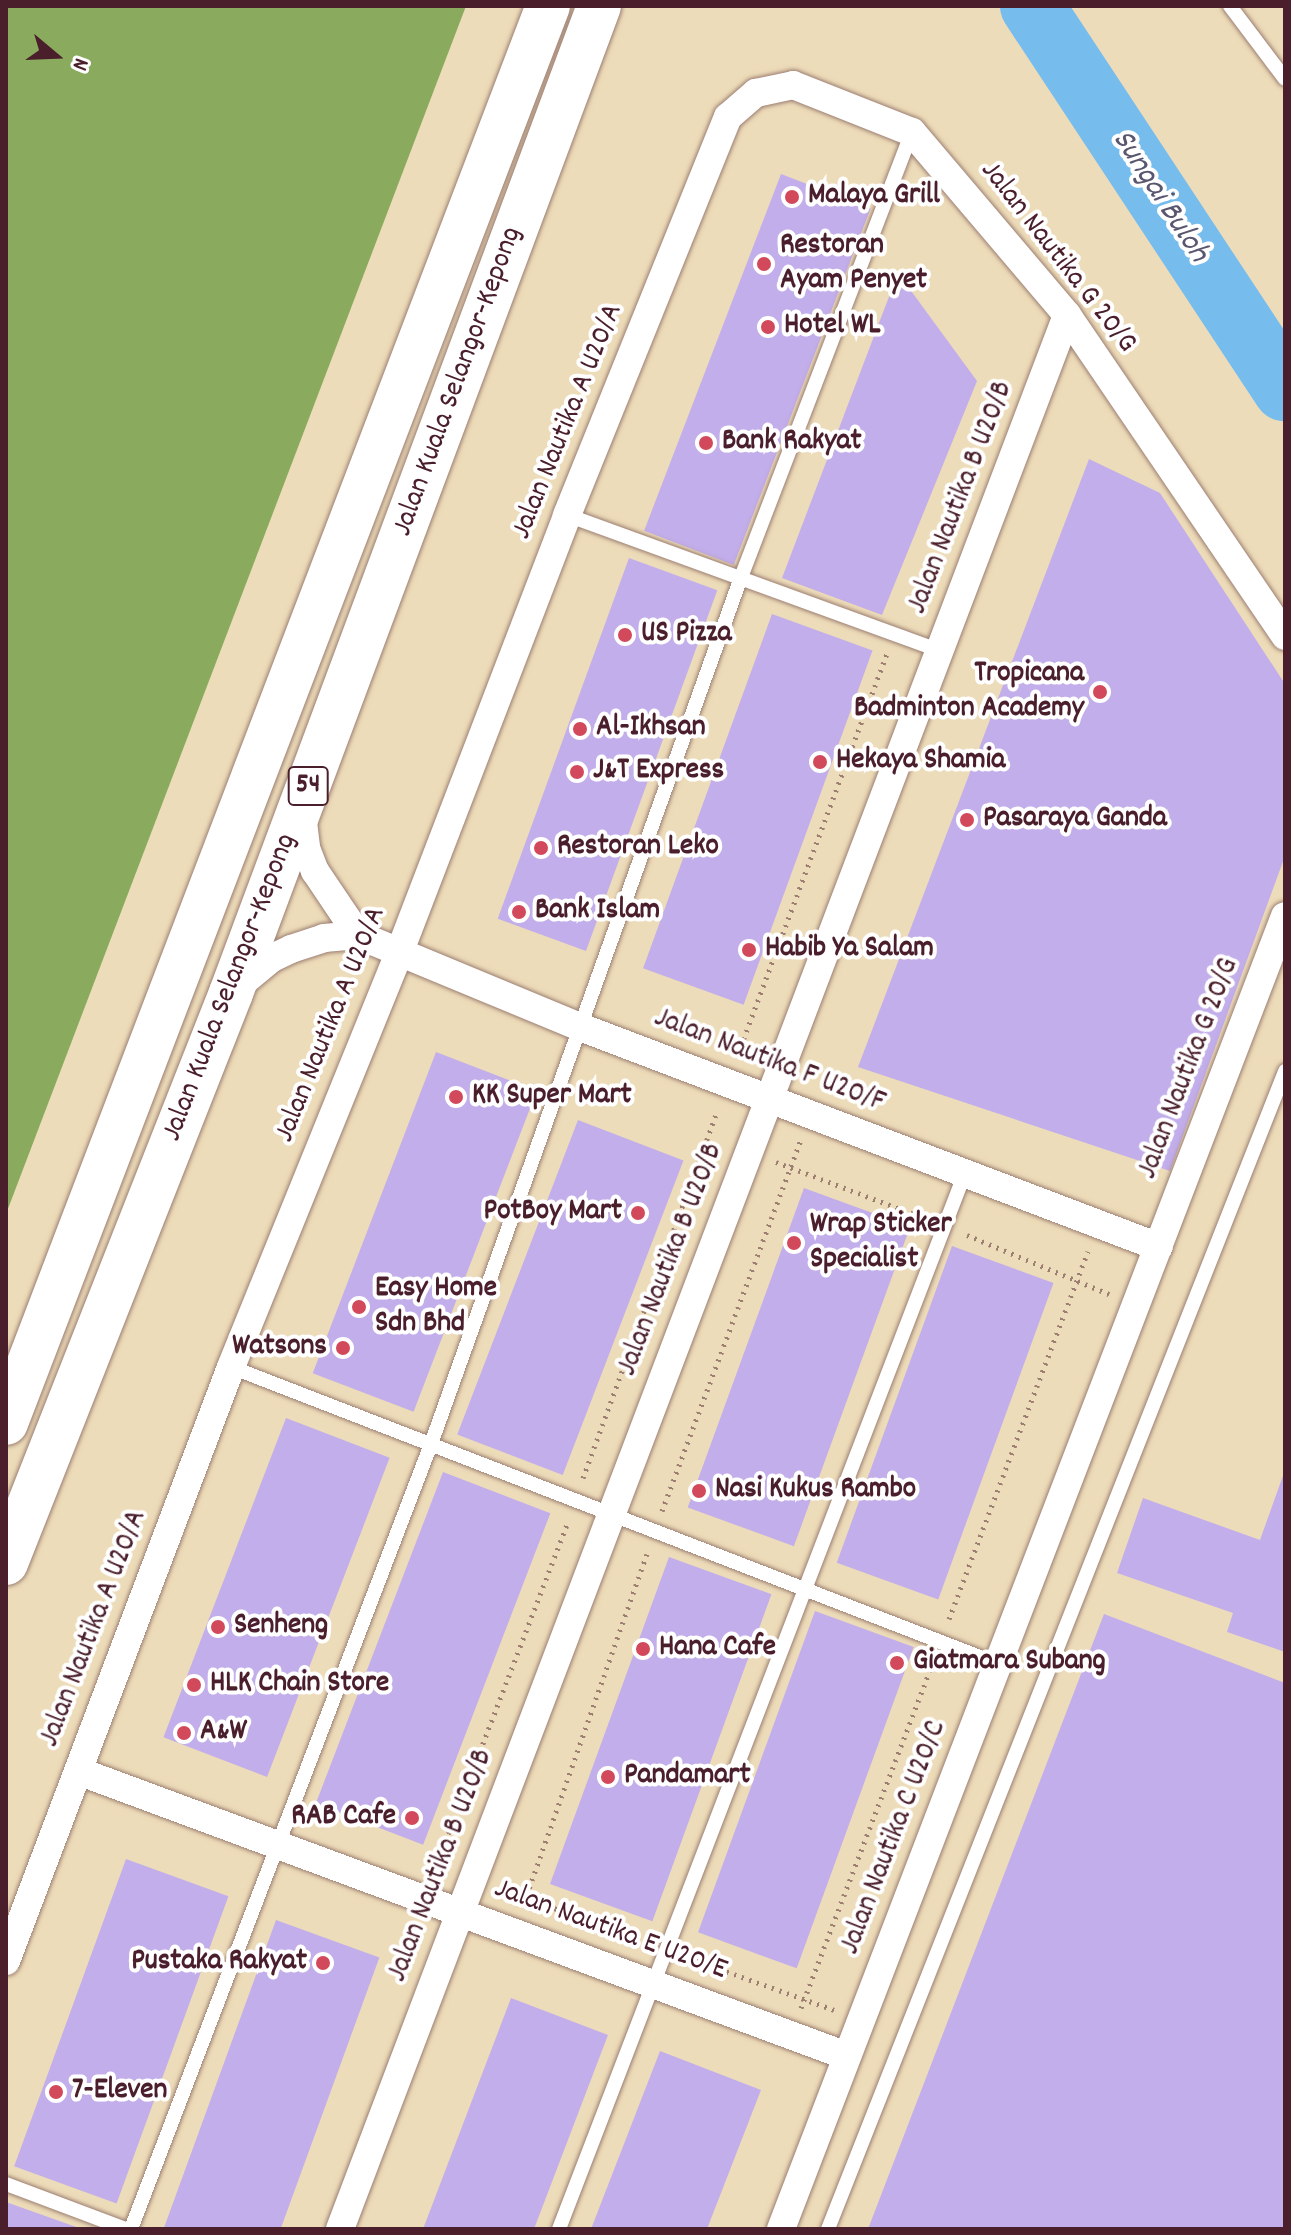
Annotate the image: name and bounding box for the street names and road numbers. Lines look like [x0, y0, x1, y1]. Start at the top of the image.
street label: Jalan Nautika G 20/G [971, 155, 1143, 361]
street label: Jalan Kuala Selangor-Kepong [386, 222, 532, 542]
street label: Jalan Nautika A U20/A [505, 299, 633, 545]
street label: Jalan Nautika B U20/B [901, 377, 1023, 619]
road number: 54 [286, 762, 330, 810]
street label: Jalan Kuala Selangor-Kepong [156, 829, 306, 1147]
street label: Jalan Nautika A U20/A [268, 902, 396, 1148]
street label: Jalan Nautika G 20/G [1131, 953, 1249, 1185]
street label: Jalan Nautika F U20/F [648, 1001, 890, 1123]
street label: Jalan Nautika B U20/B [611, 1139, 733, 1381]
street label: Jalan Nautika A U20/A [33, 1506, 157, 1752]
street label: Jalan Nautika C U20/C [834, 1716, 956, 1960]
street label: Jalan Nautika B U20/B [381, 1745, 503, 1987]
street label: Jalan Nautika E U20/E [489, 1872, 731, 1990]

